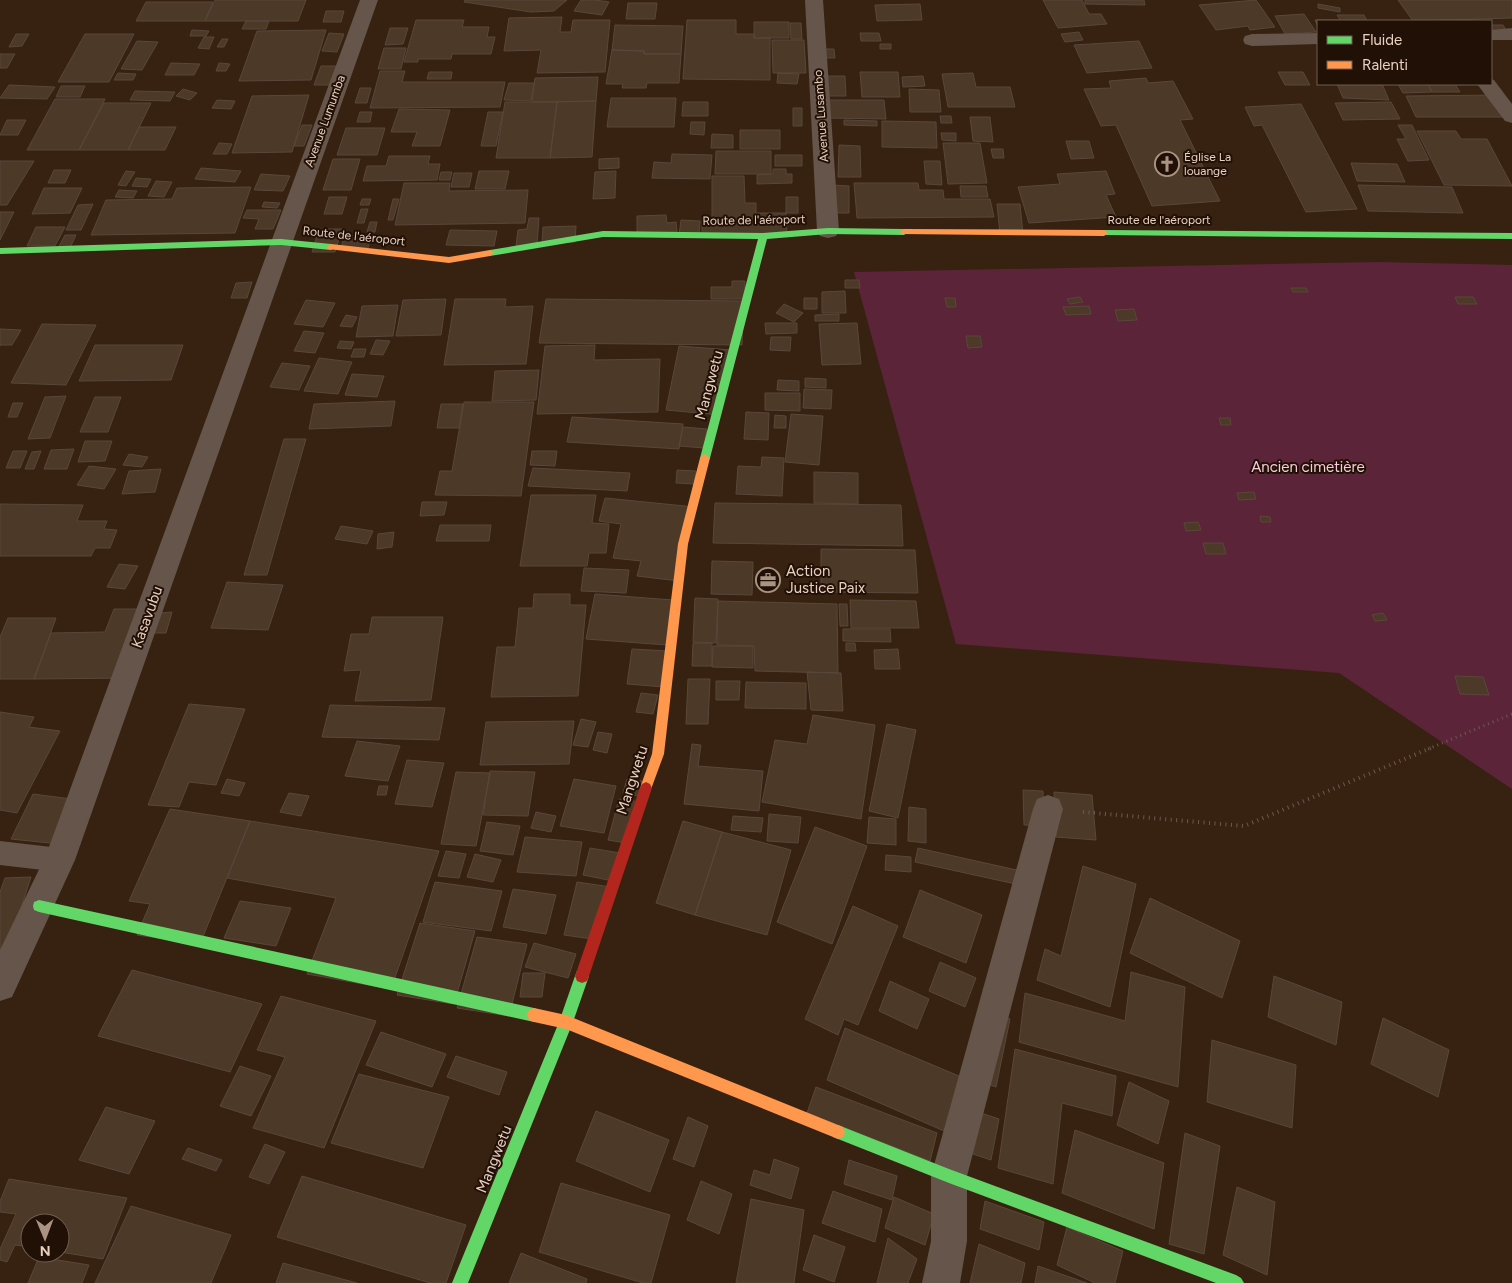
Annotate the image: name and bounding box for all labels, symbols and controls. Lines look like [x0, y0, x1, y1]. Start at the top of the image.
legend [1317, 20, 1492, 85]
text: Fluide [1362, 31, 1402, 49]
text: Ralenti [1362, 56, 1408, 74]
street label: Avenue Lusambo [811, 69, 831, 163]
street label: Avenue Lumumba [302, 73, 348, 169]
place label: Église La louange [1184, 150, 1231, 178]
church icon: Église La louange [1154, 151, 1180, 177]
street label: Route de l'aéroport [702, 212, 806, 228]
street label: Route de l'aéroport [1107, 213, 1211, 227]
street label: Route de l'aéroport [302, 224, 406, 248]
street label: Mangwetu [691, 348, 727, 422]
park label: Ancien cimetière [1251, 458, 1365, 476]
place label: Action Justice Paix [786, 562, 865, 597]
office icon: Action Justice Paix [755, 567, 781, 593]
street label: Kasavubu [128, 584, 166, 650]
street label: Mangwetu [612, 743, 652, 817]
street label: Mangwetu [472, 1123, 516, 1195]
north arrow [20, 1213, 70, 1263]
text: N [40, 1242, 51, 1259]

